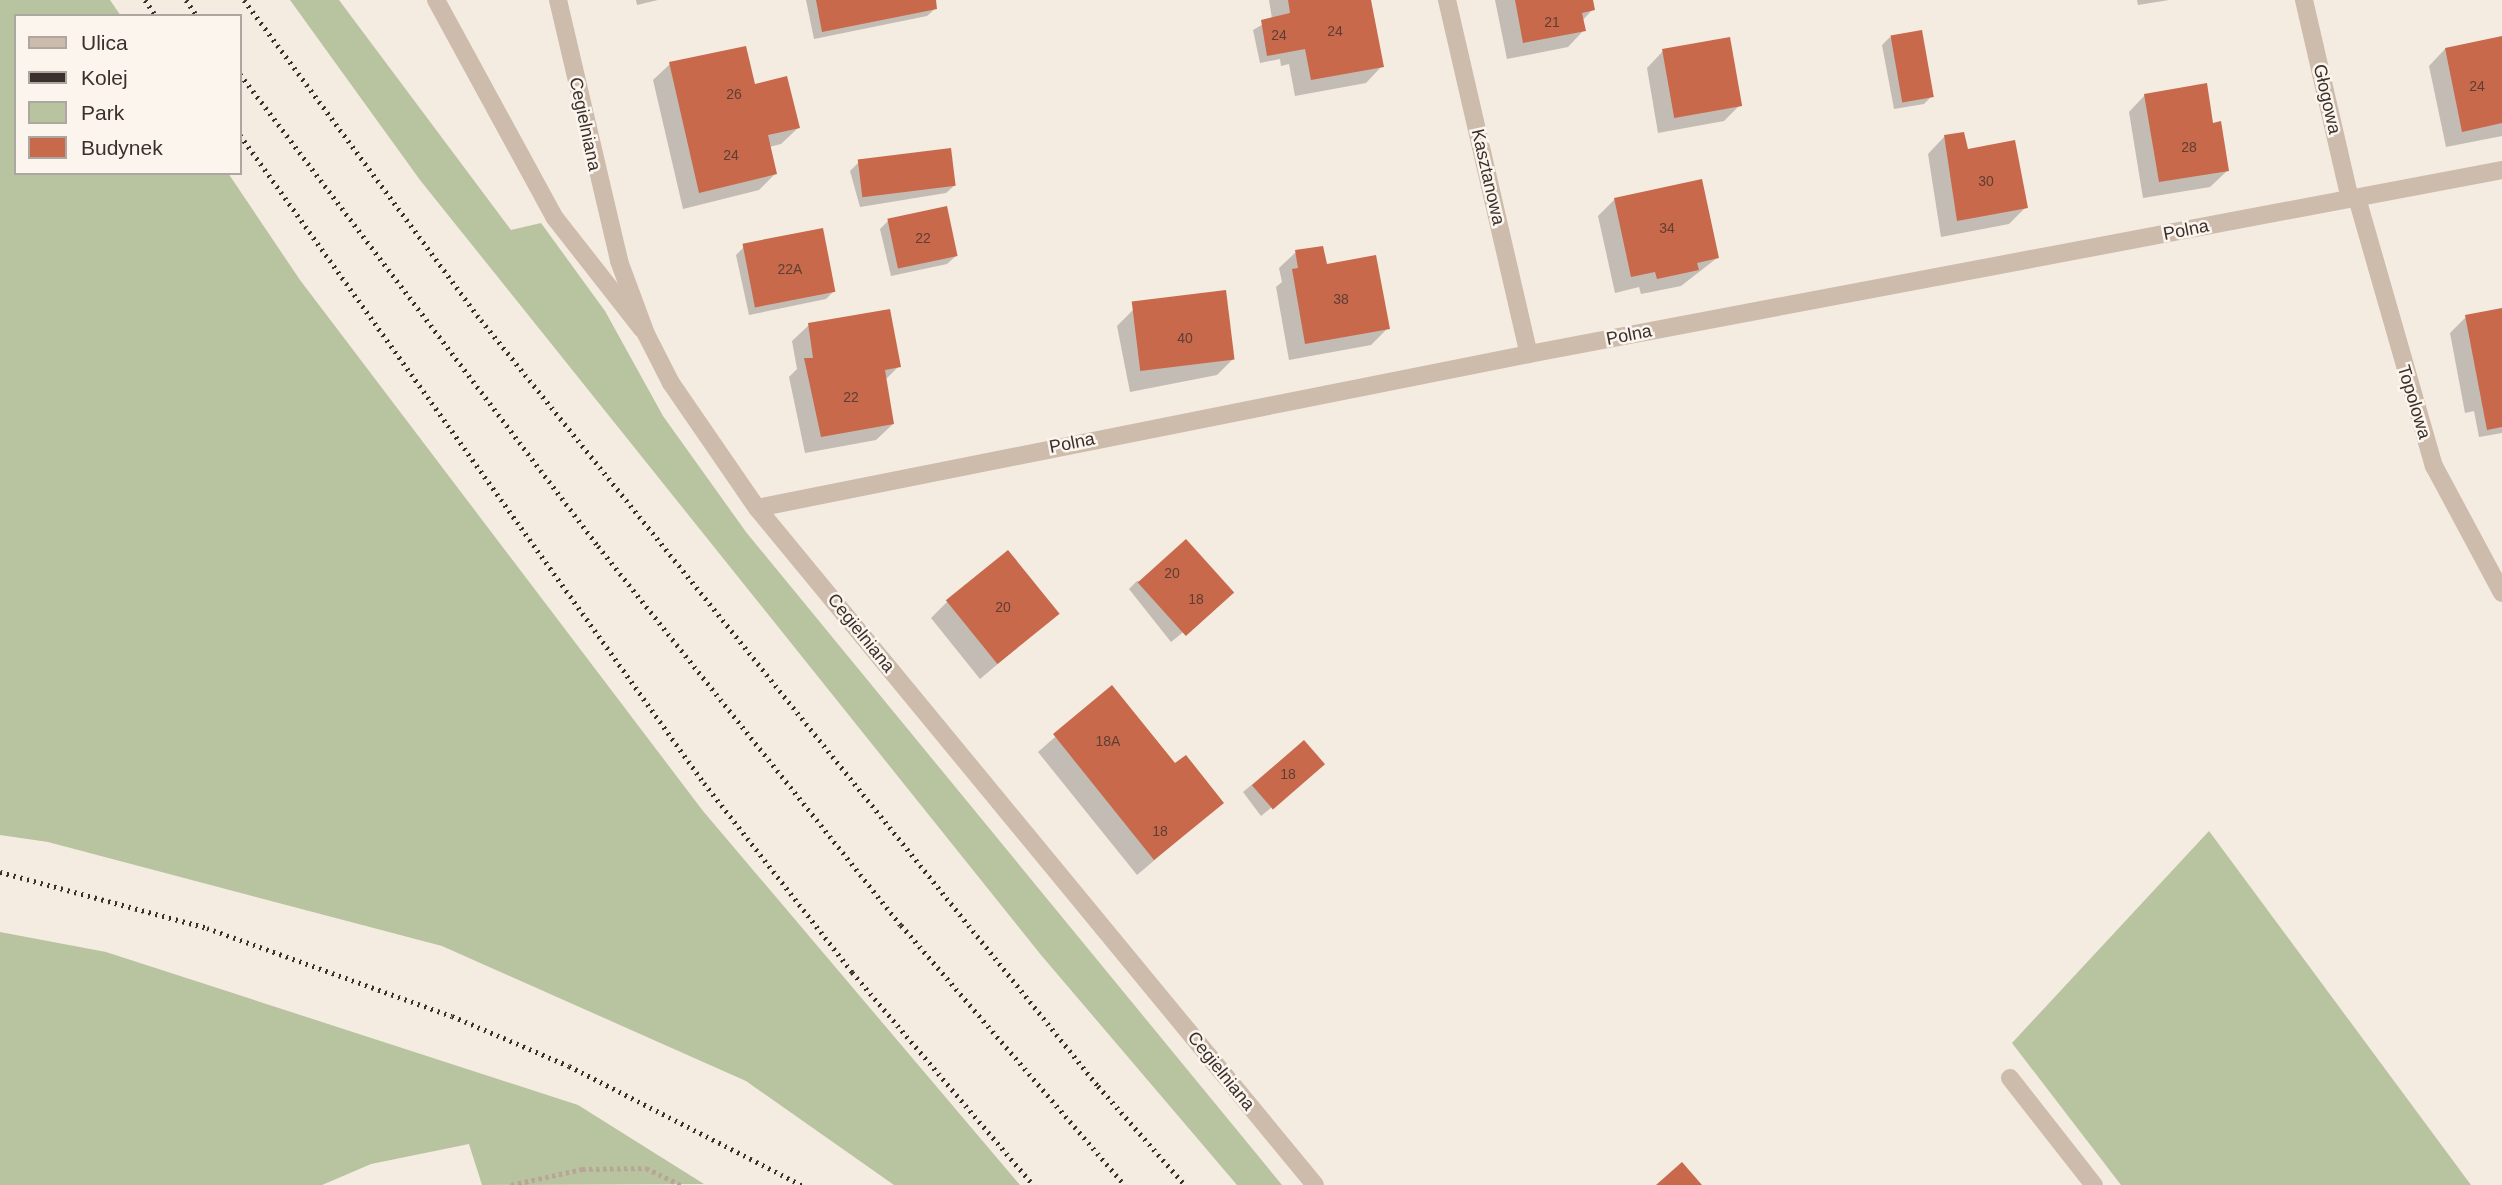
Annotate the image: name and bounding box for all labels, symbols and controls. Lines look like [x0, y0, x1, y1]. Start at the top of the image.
legend [14, 14, 242, 175]
house number: 21 [1544, 14, 1560, 30]
house number: 24 [1327, 23, 1343, 39]
house number: 24 [1271, 27, 1287, 43]
text: Ulica [81, 31, 128, 54]
street label: Głogowa [2308, 62, 2346, 136]
text: Kolej [81, 66, 128, 89]
street label: Cegielniana [565, 75, 605, 173]
house number: 24 [2469, 78, 2485, 94]
house number: 26 [726, 86, 742, 102]
text: Park [81, 101, 124, 124]
street label: Kasztanowa [1466, 127, 1510, 227]
text: Budynek [81, 136, 163, 159]
house number: 28 [2181, 139, 2197, 155]
house number: 24 [723, 147, 739, 163]
house number: 30 [1978, 173, 1994, 189]
street label: Polna [2161, 215, 2211, 245]
house number: 34 [1659, 220, 1675, 236]
house number: 22 [915, 230, 931, 246]
house number: 22A [778, 261, 802, 277]
house number: 38 [1333, 291, 1349, 307]
street label: Polna [1604, 320, 1654, 350]
house number: 40 [1177, 330, 1193, 346]
street label: Topolowa [2393, 362, 2435, 442]
house number: 22 [843, 389, 859, 405]
street label: Polna [1047, 428, 1097, 458]
house number: 20 [1164, 565, 1180, 581]
street label: Cegielniana [823, 589, 899, 677]
house number: 18 [1188, 591, 1204, 607]
house number: 20 [995, 599, 1011, 615]
house number: 18A [1096, 733, 1120, 749]
house number: 18 [1280, 766, 1296, 782]
house number: 18 [1152, 823, 1168, 839]
street label: Cegielniana [1183, 1027, 1259, 1115]

